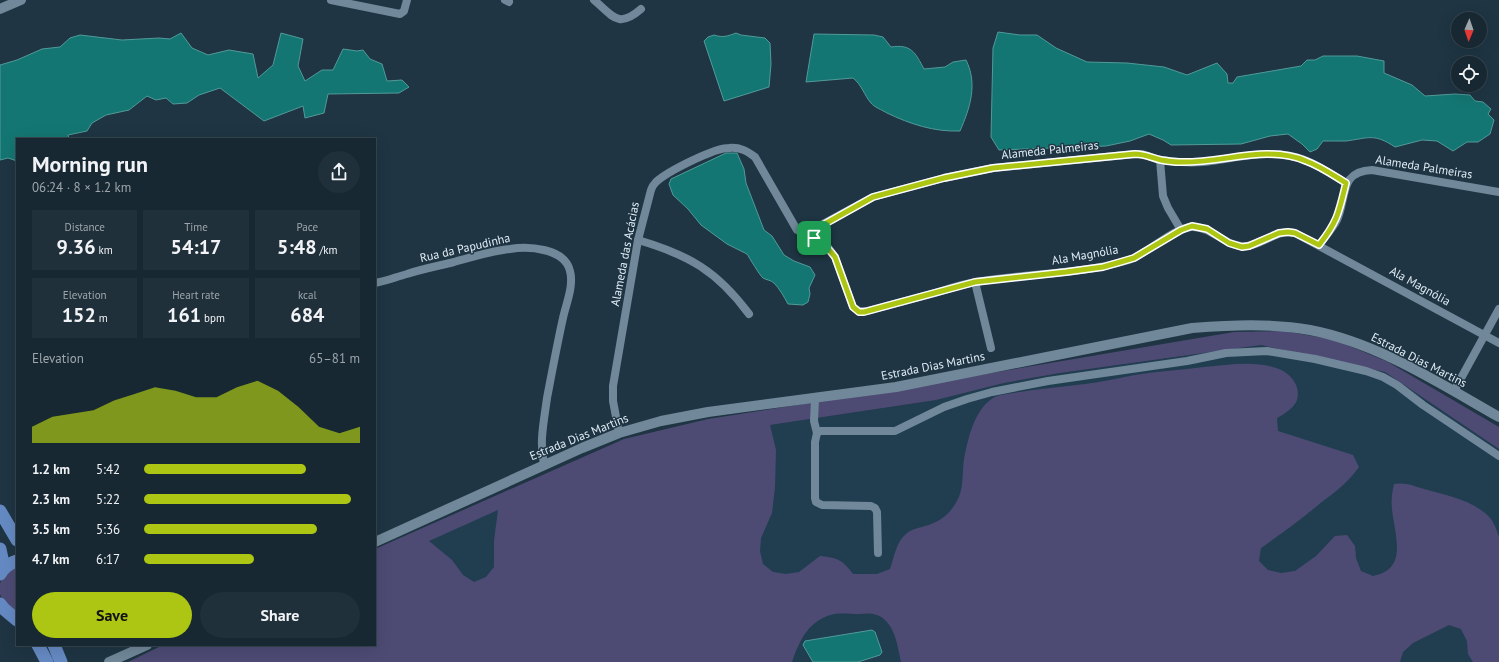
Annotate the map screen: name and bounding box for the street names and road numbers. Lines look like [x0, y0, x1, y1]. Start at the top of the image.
street label: Alameda Palmeiras [1001, 137, 1099, 162]
street label: Alameda Palmeiras [1375, 151, 1474, 182]
street label: Alameda das Acácias [607, 200, 642, 307]
street label: Rua da Papudinha [418, 230, 512, 265]
street label: Ala Magnólia [1050, 241, 1119, 268]
street label: Ala Magnólia [1387, 263, 1453, 308]
street label: Estrada Dias Martins [1369, 329, 1470, 390]
street label: Estrada Dias Martins [880, 348, 986, 383]
street label: Estrada Dias Martins [527, 410, 630, 463]

